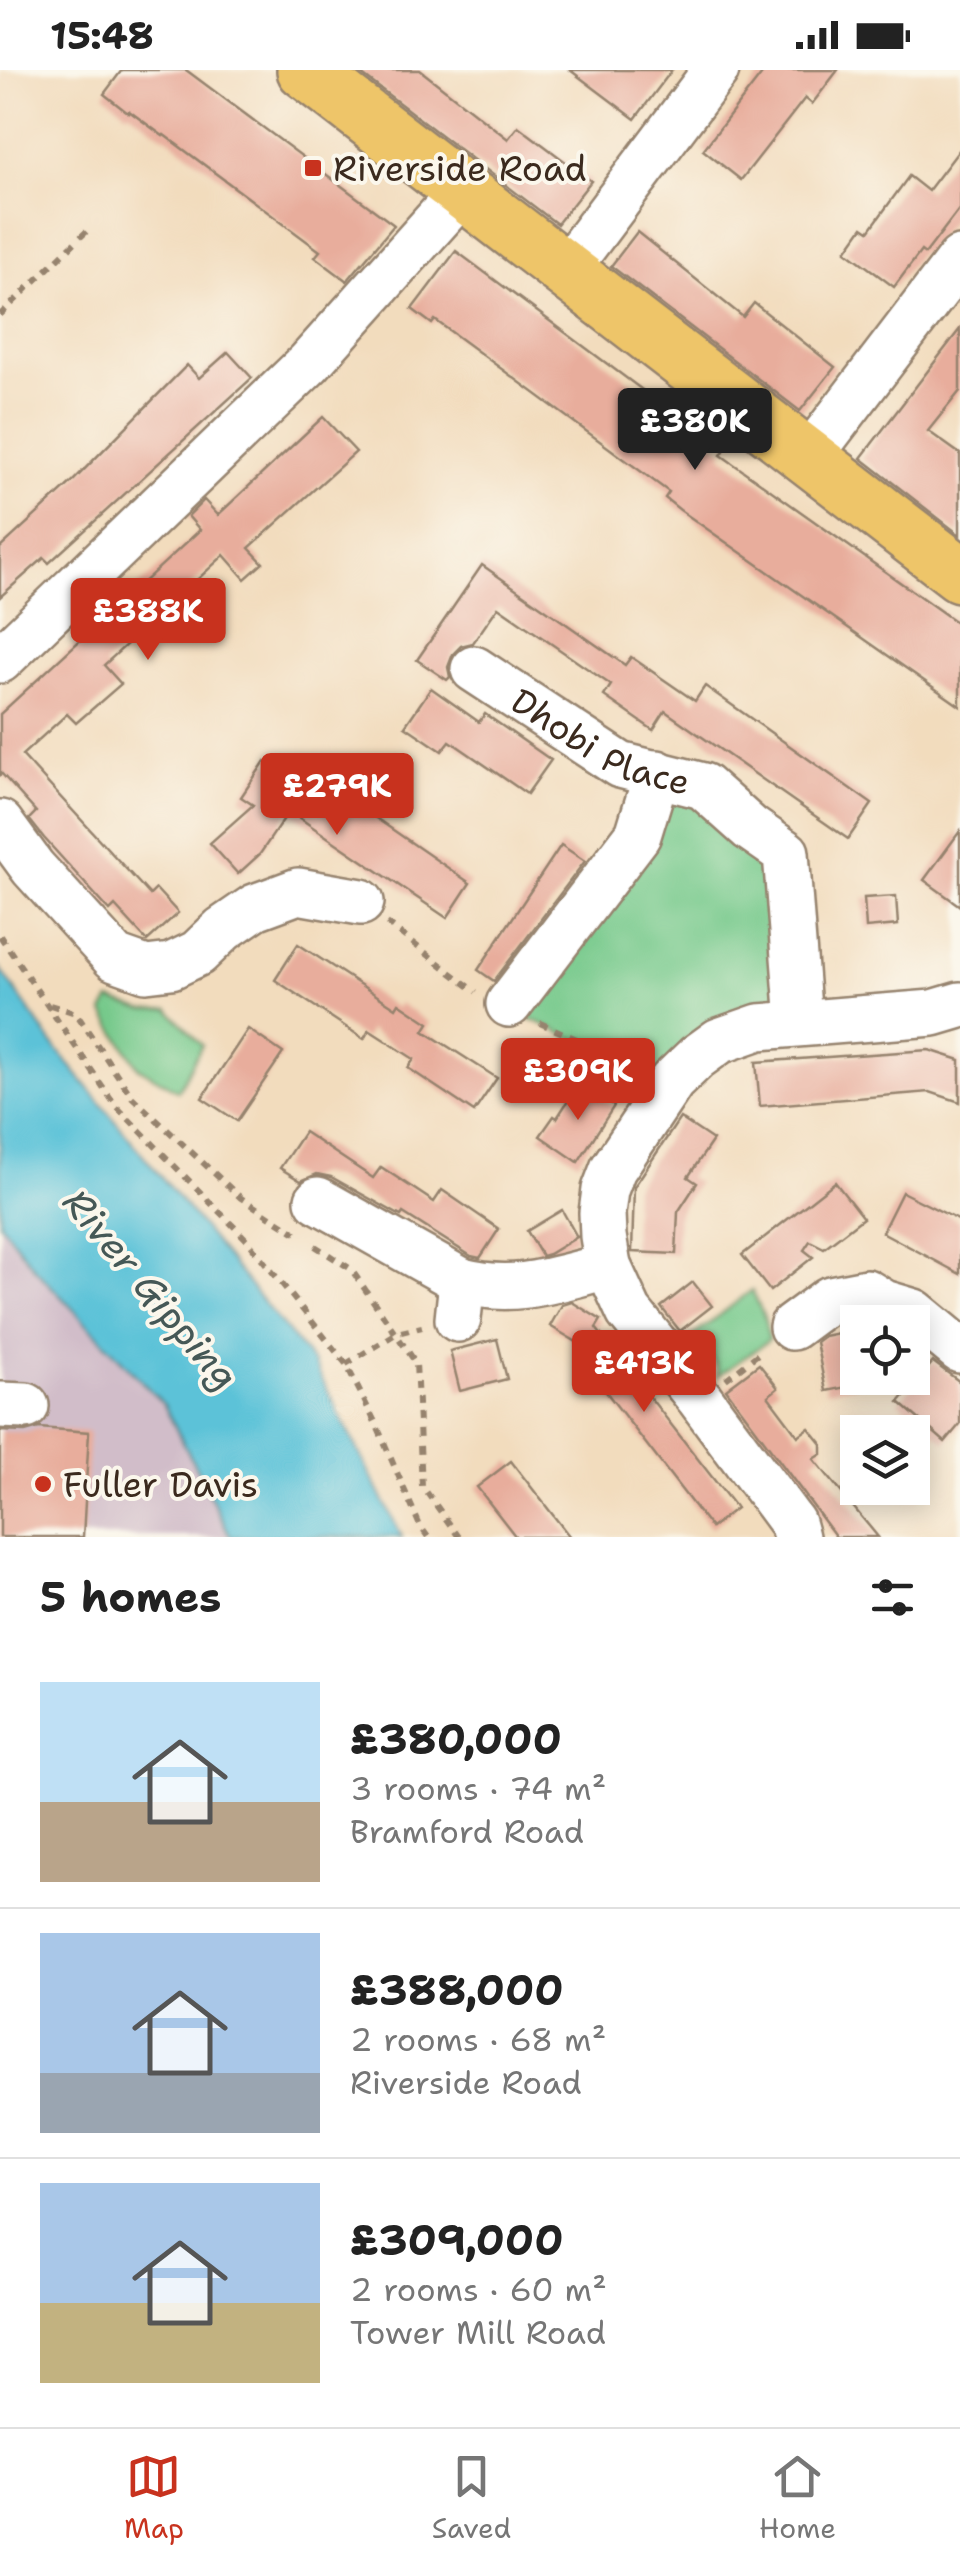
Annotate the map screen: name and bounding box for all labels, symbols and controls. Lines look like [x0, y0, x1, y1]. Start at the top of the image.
text: 15:48 [50, 10, 154, 61]
place label: Riverside Road [333, 145, 587, 192]
marker: Riverside Road [302, 157, 324, 179]
pin: £380K [625, 388, 765, 473]
text: £380K [640, 399, 750, 442]
pin: £388K [78, 578, 218, 663]
text: £388K [93, 589, 203, 632]
street label: Dhobi Place [503, 677, 695, 805]
pin: £279K [267, 753, 407, 838]
text: £279K [283, 764, 391, 807]
pin: £309K [508, 1038, 648, 1123]
text: £309K [523, 1049, 633, 1092]
water label: River Gipping [52, 1178, 250, 1400]
map controls [840, 1305, 930, 1505]
button: locate [840, 1305, 930, 1395]
pin: £413K [574, 1330, 714, 1415]
text: £413K [594, 1341, 694, 1384]
button: layers [840, 1415, 930, 1505]
place label: Fuller Davis [63, 1461, 258, 1508]
marker: Fuller Davis [32, 1473, 54, 1495]
text: 5 homes [40, 1569, 221, 1625]
icon: filters [865, 1570, 920, 1625]
text: £380,000 [350, 1711, 562, 1767]
icon: home [120, 1722, 240, 1842]
text: 3 rooms · 74 m² [350, 1767, 606, 1810]
text: Bramford Road [350, 1810, 584, 1853]
text: £388,000 [350, 1962, 564, 2018]
icon: home [120, 1973, 240, 2093]
text: 2 rooms · 68 m² [350, 2018, 606, 2061]
text: Riverside Road [350, 2061, 582, 2104]
text: £309,000 [350, 2212, 564, 2268]
icon: home [120, 2223, 240, 2343]
text: 2 rooms · 60 m² [350, 2268, 607, 2311]
text: Tower Mill Road [350, 2311, 606, 2354]
tab: Map [124, 2449, 184, 2547]
tab: Saved [432, 2449, 511, 2547]
tab: Home [759, 2449, 836, 2547]

